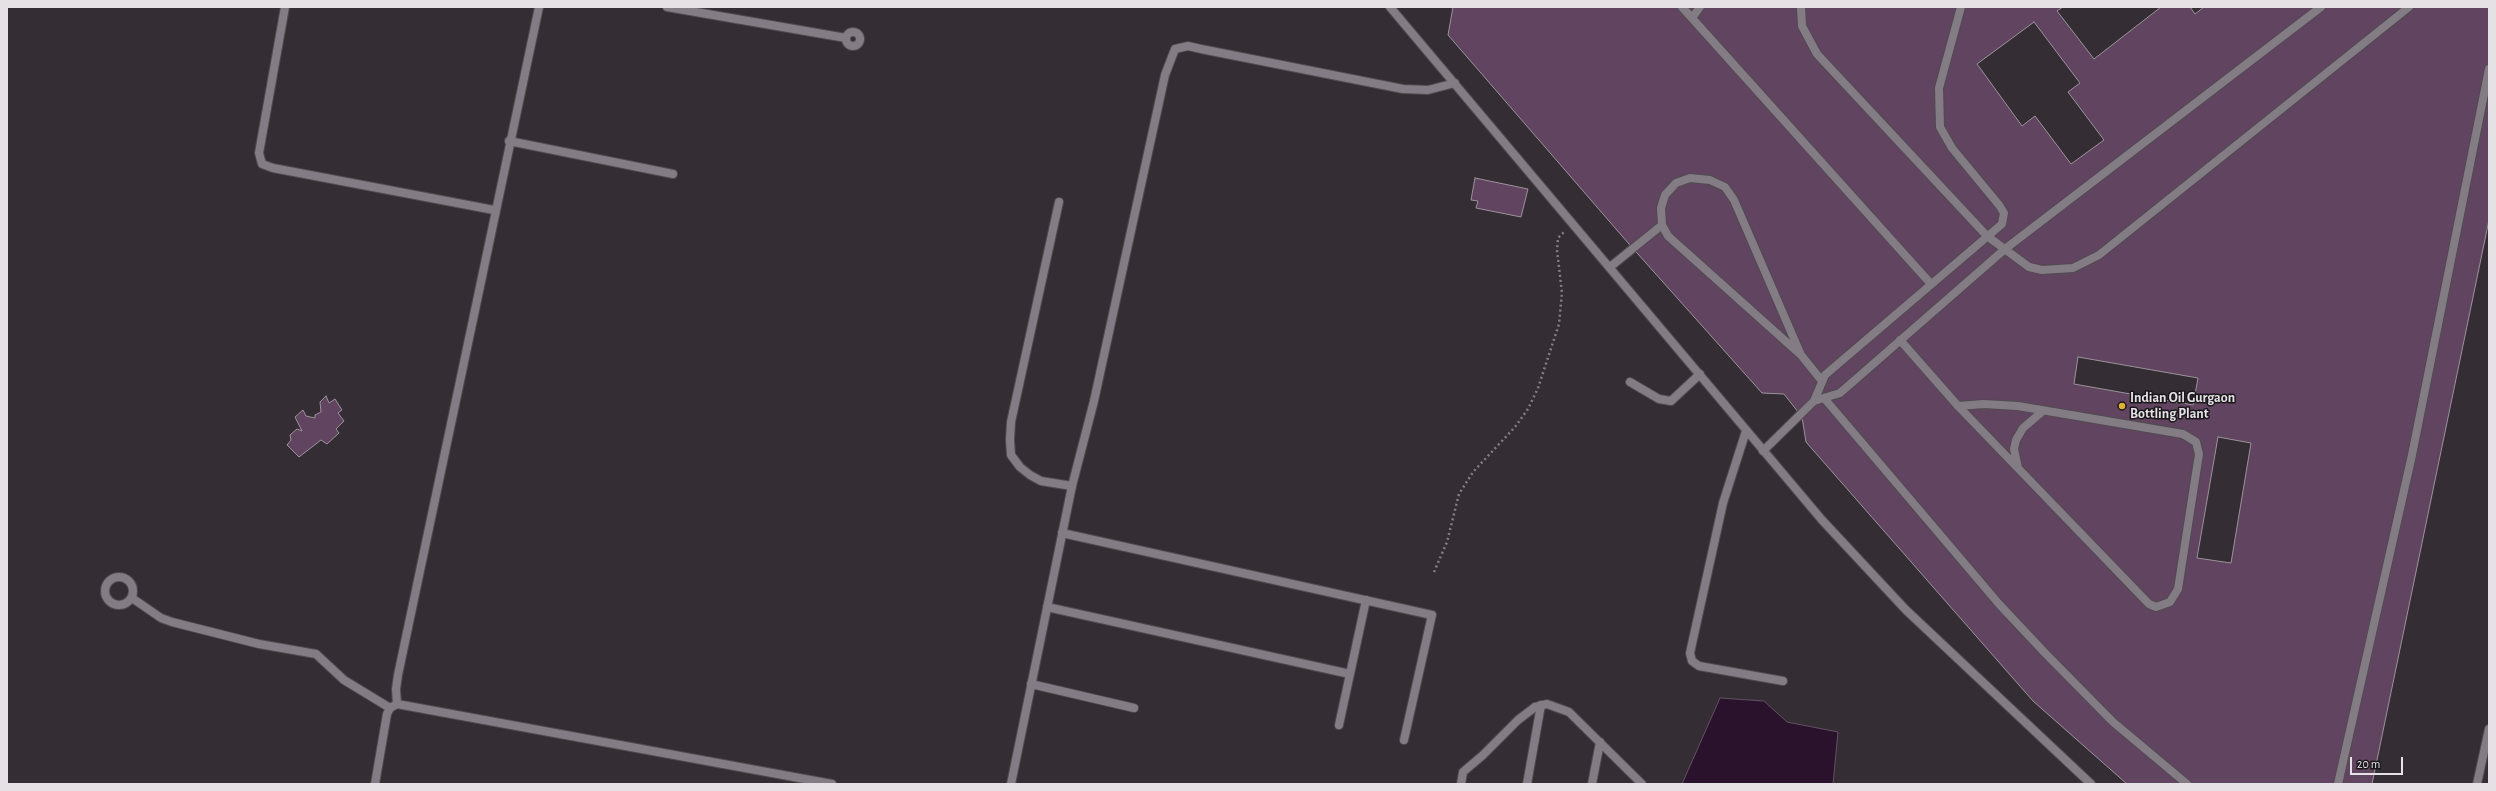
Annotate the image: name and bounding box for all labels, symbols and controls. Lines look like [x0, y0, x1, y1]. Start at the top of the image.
place label: Indian Oil Gurgaon Bottling Plant [2130, 390, 2235, 422]
marker: Indian Oil Gurgaon Bottling Plant [2117, 401, 2127, 411]
scale bar [2352, 749, 2405, 775]
text: 20 m [2357, 758, 2380, 770]

